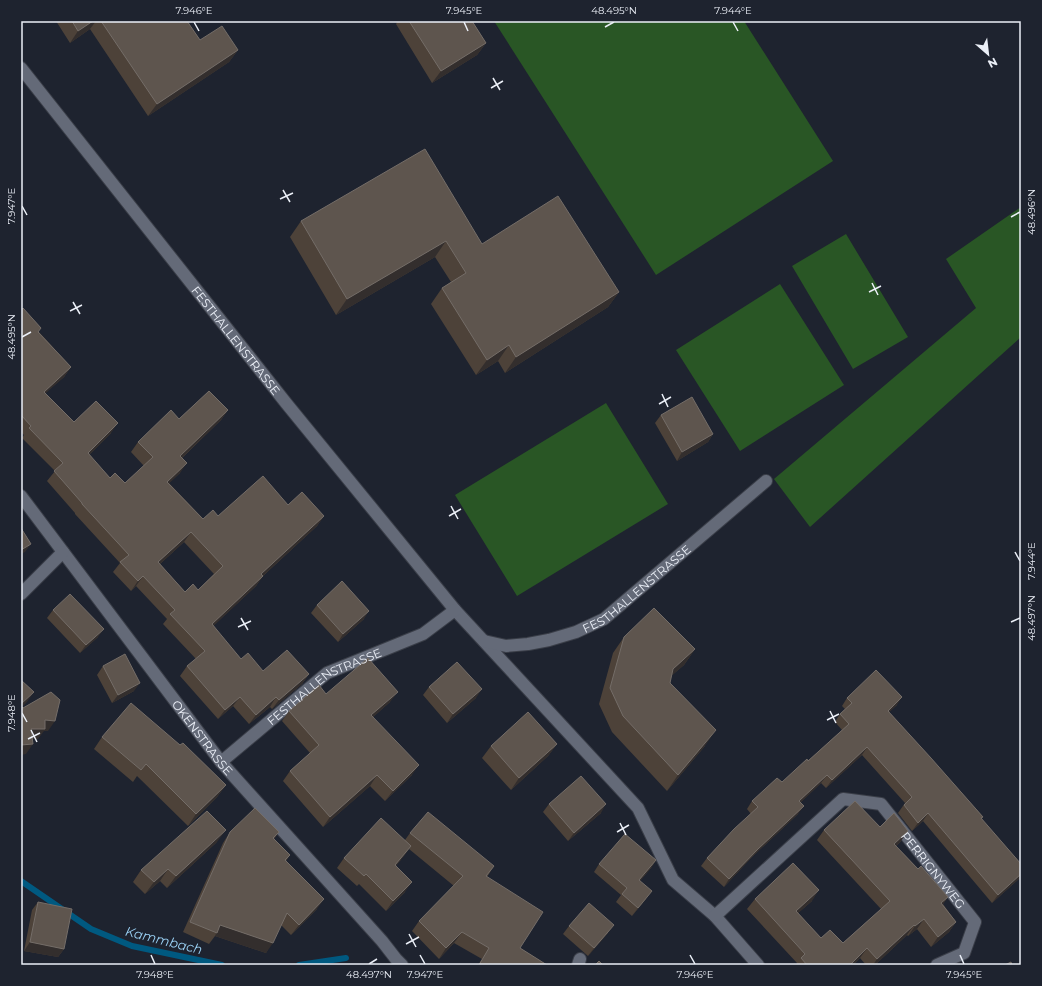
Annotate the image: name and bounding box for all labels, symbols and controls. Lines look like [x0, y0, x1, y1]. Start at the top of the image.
text: 7.946°E [176, 4, 213, 17]
text: 7.945°E [446, 4, 483, 17]
text: 48.495°N [591, 4, 637, 17]
text: 7.944°E [714, 4, 752, 17]
north arrow [968, 34, 1008, 74]
text: N [985, 55, 1000, 71]
text: 7.947°E [5, 187, 18, 224]
text: 48.496°N [1025, 189, 1038, 235]
street label: FESTHALLENSTRASSE [189, 283, 284, 397]
text: 48.495°N [5, 314, 18, 360]
street label: FESTHALLENSTRASSE [580, 541, 693, 636]
text: 7.944°E [1025, 542, 1038, 580]
text: 48.497°N [1025, 595, 1038, 641]
street label: FESTHALLENSTRASSE [264, 644, 383, 728]
text: 7.948°E [5, 694, 18, 732]
street label: OKENSTRASSE [169, 697, 236, 778]
street label: PERRIGNYWEG [898, 828, 969, 911]
water label: Kammbach [124, 923, 204, 957]
text: 7.948°E [136, 968, 174, 981]
text: 48.497°N [346, 968, 392, 981]
text: 7.947°E [407, 968, 444, 981]
text: 7.946°E [677, 968, 714, 981]
text: 7.945°E [946, 968, 983, 981]

